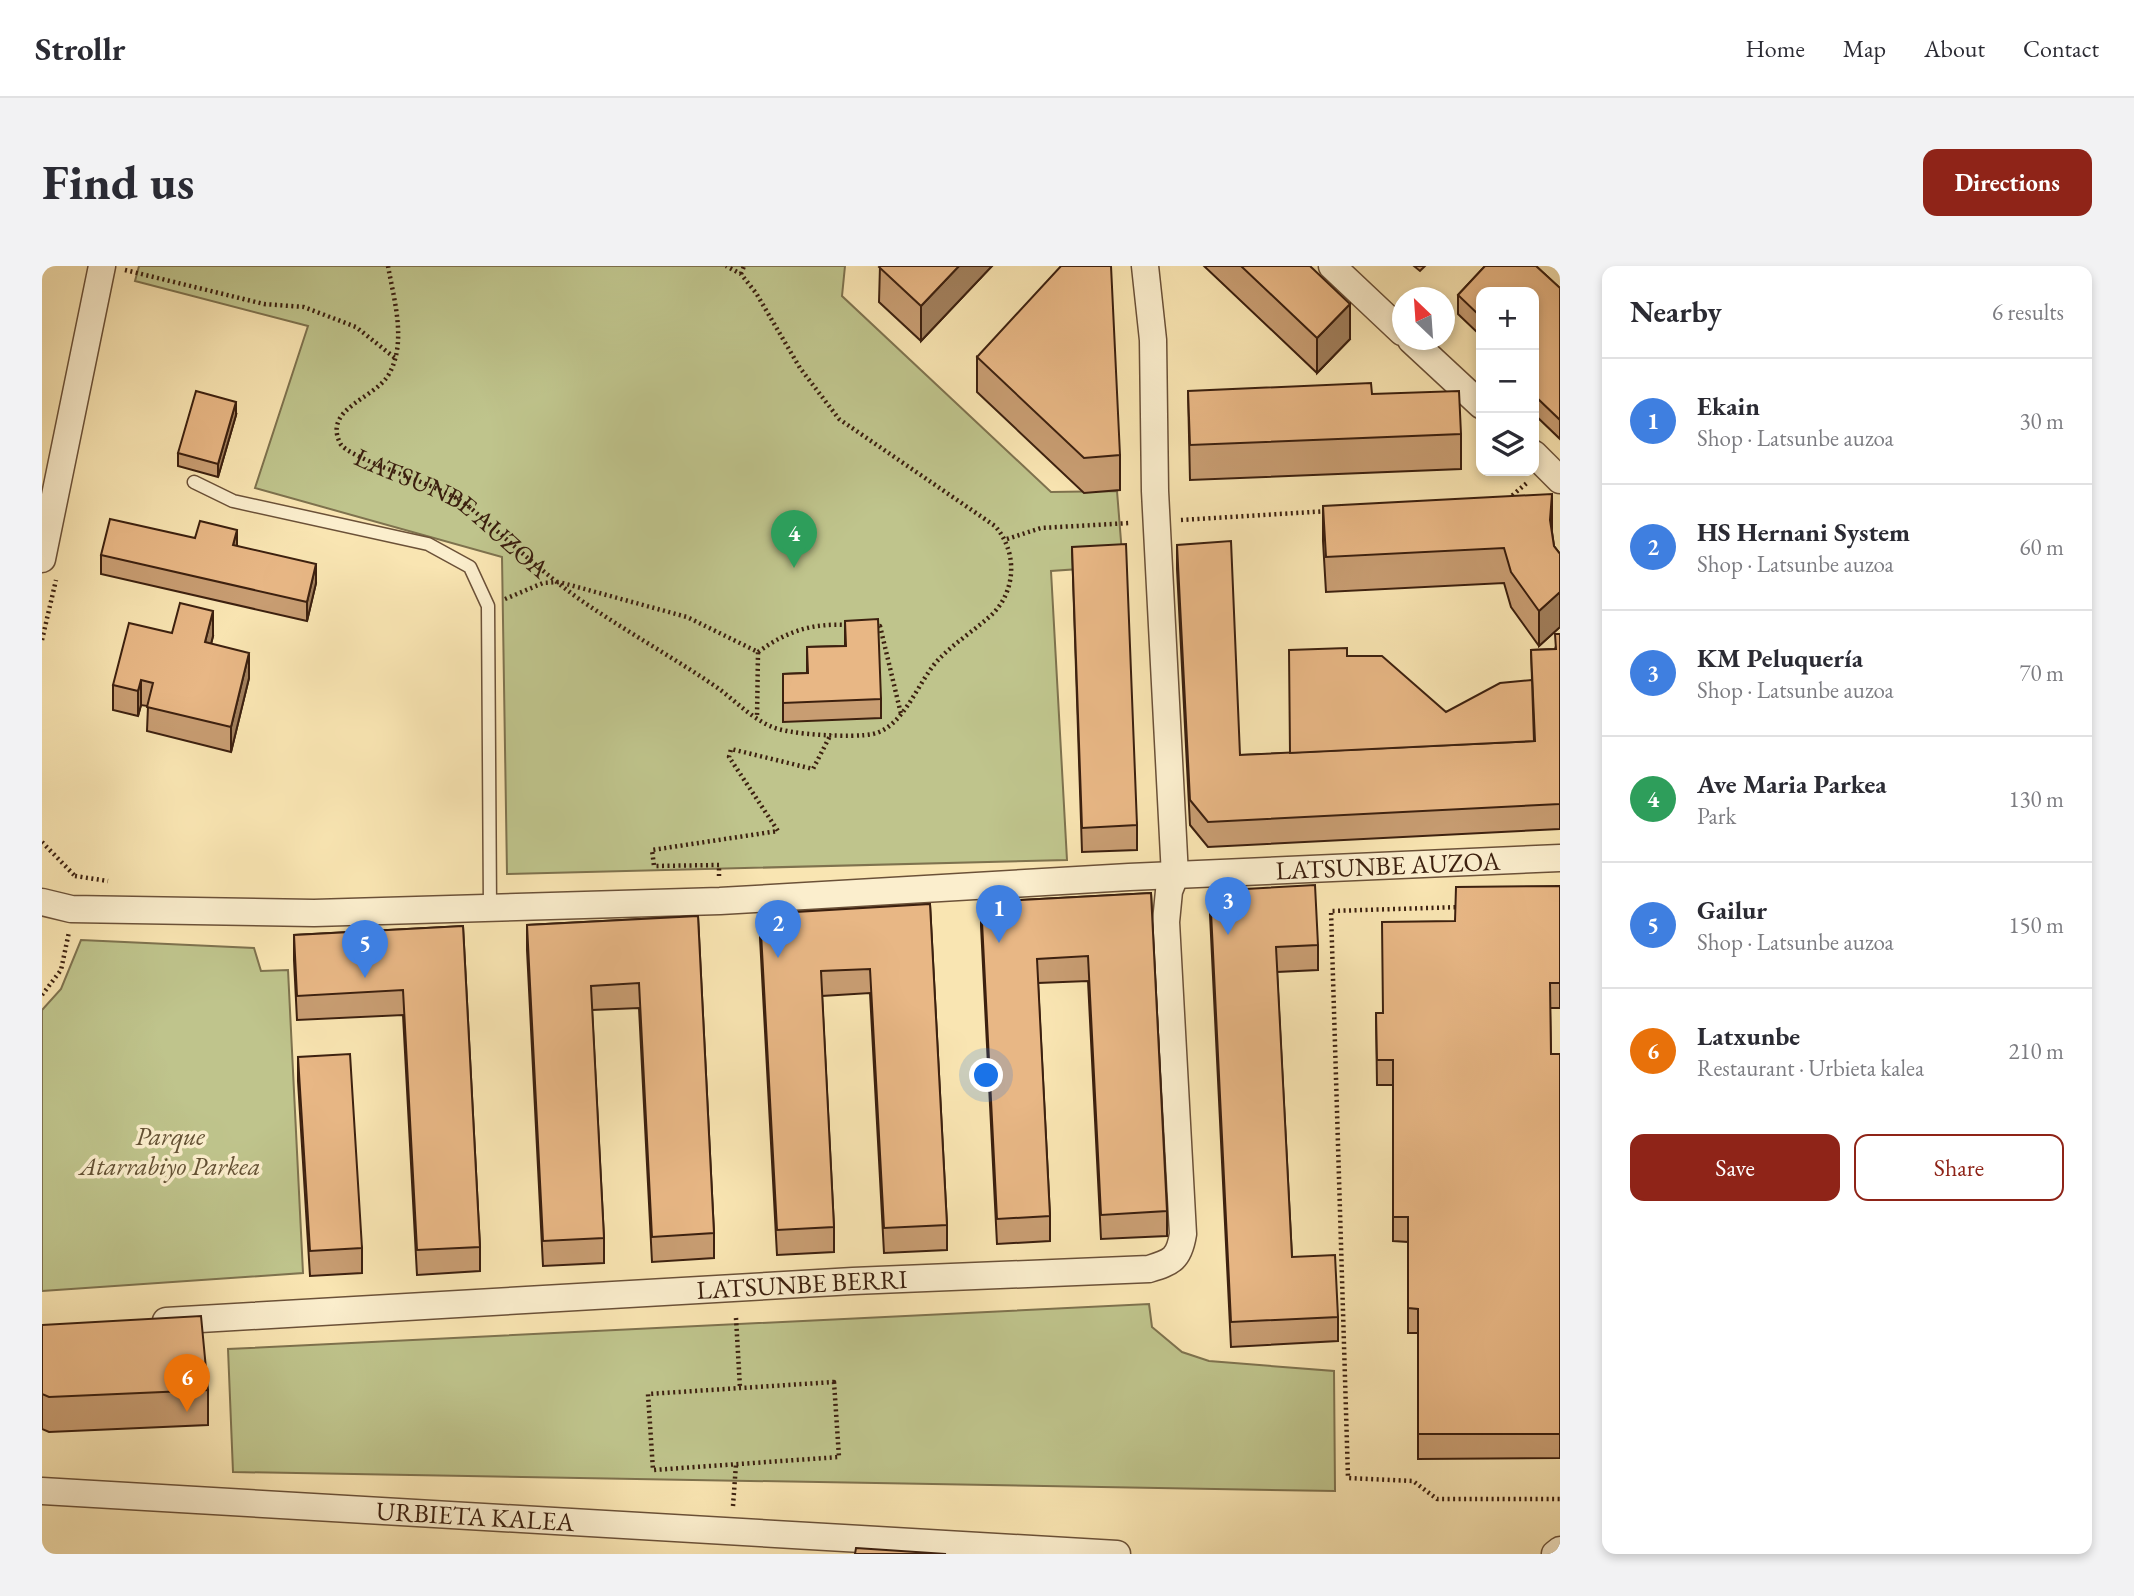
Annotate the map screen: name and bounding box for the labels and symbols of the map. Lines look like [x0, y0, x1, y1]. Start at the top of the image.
north arrow [1392, 287, 1455, 350]
street label: LATSUNBE AUZOA [349, 440, 557, 586]
pin: 4 [771, 510, 817, 568]
street label: LATSUNBE AUZOA [1275, 844, 1502, 888]
pin: 3 [1205, 877, 1251, 935]
pin: 1 [976, 885, 1022, 943]
pin: 2 [755, 900, 801, 958]
pin: 5 [342, 920, 388, 978]
your location [969, 1058, 1003, 1092]
park label: Parque Atarrabiyo Parkea [77, 1119, 261, 1183]
street label: LATSUNBE BERRI [696, 1262, 908, 1307]
pin: 6 [164, 1354, 210, 1412]
street label: URBIETA KALEA [375, 1494, 576, 1539]

